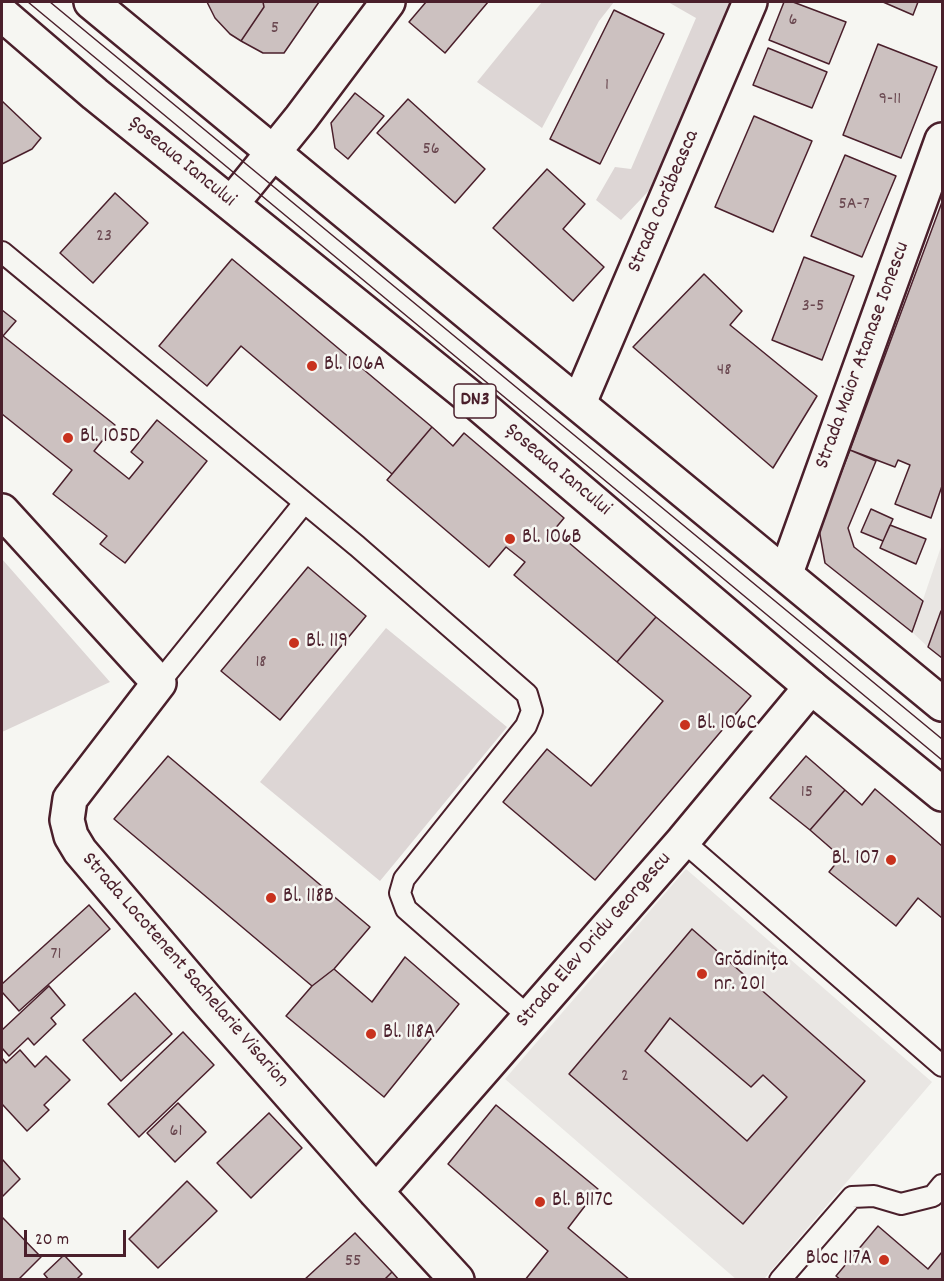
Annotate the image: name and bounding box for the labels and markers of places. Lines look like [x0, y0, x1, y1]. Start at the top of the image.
place label: Bl. 106A [324, 353, 385, 379]
marker: Bl. 106A [305, 359, 319, 373]
place label: Bl. 105D [80, 425, 140, 451]
marker: Bl. 105D [61, 431, 75, 445]
place label: Bl. 106B [522, 526, 582, 552]
marker: Bl. 106B [503, 532, 517, 546]
place label: Bl. 119 [306, 630, 348, 656]
marker: Bl. 119 [287, 636, 301, 650]
place label: Bl. 106C [697, 712, 757, 738]
marker: Bl. 106C [678, 718, 692, 732]
place label: Bl. 107 [832, 847, 879, 873]
marker: Bl. 107 [884, 853, 898, 867]
place label: Bl. 118B [283, 885, 334, 911]
marker: Bl. 118B [264, 891, 278, 905]
place label: Grădinița nr. 201 [714, 949, 788, 999]
marker: Grădinița nr. 201 [695, 967, 709, 981]
place label: Bl. 118A [383, 1021, 435, 1047]
marker: Bl. 118A [364, 1027, 378, 1041]
place label: Bl. B117C [552, 1189, 613, 1215]
marker: Bl. B117C [533, 1195, 547, 1209]
place label: Bloc 117A [806, 1247, 872, 1273]
marker: Bloc 117A [877, 1253, 891, 1267]

